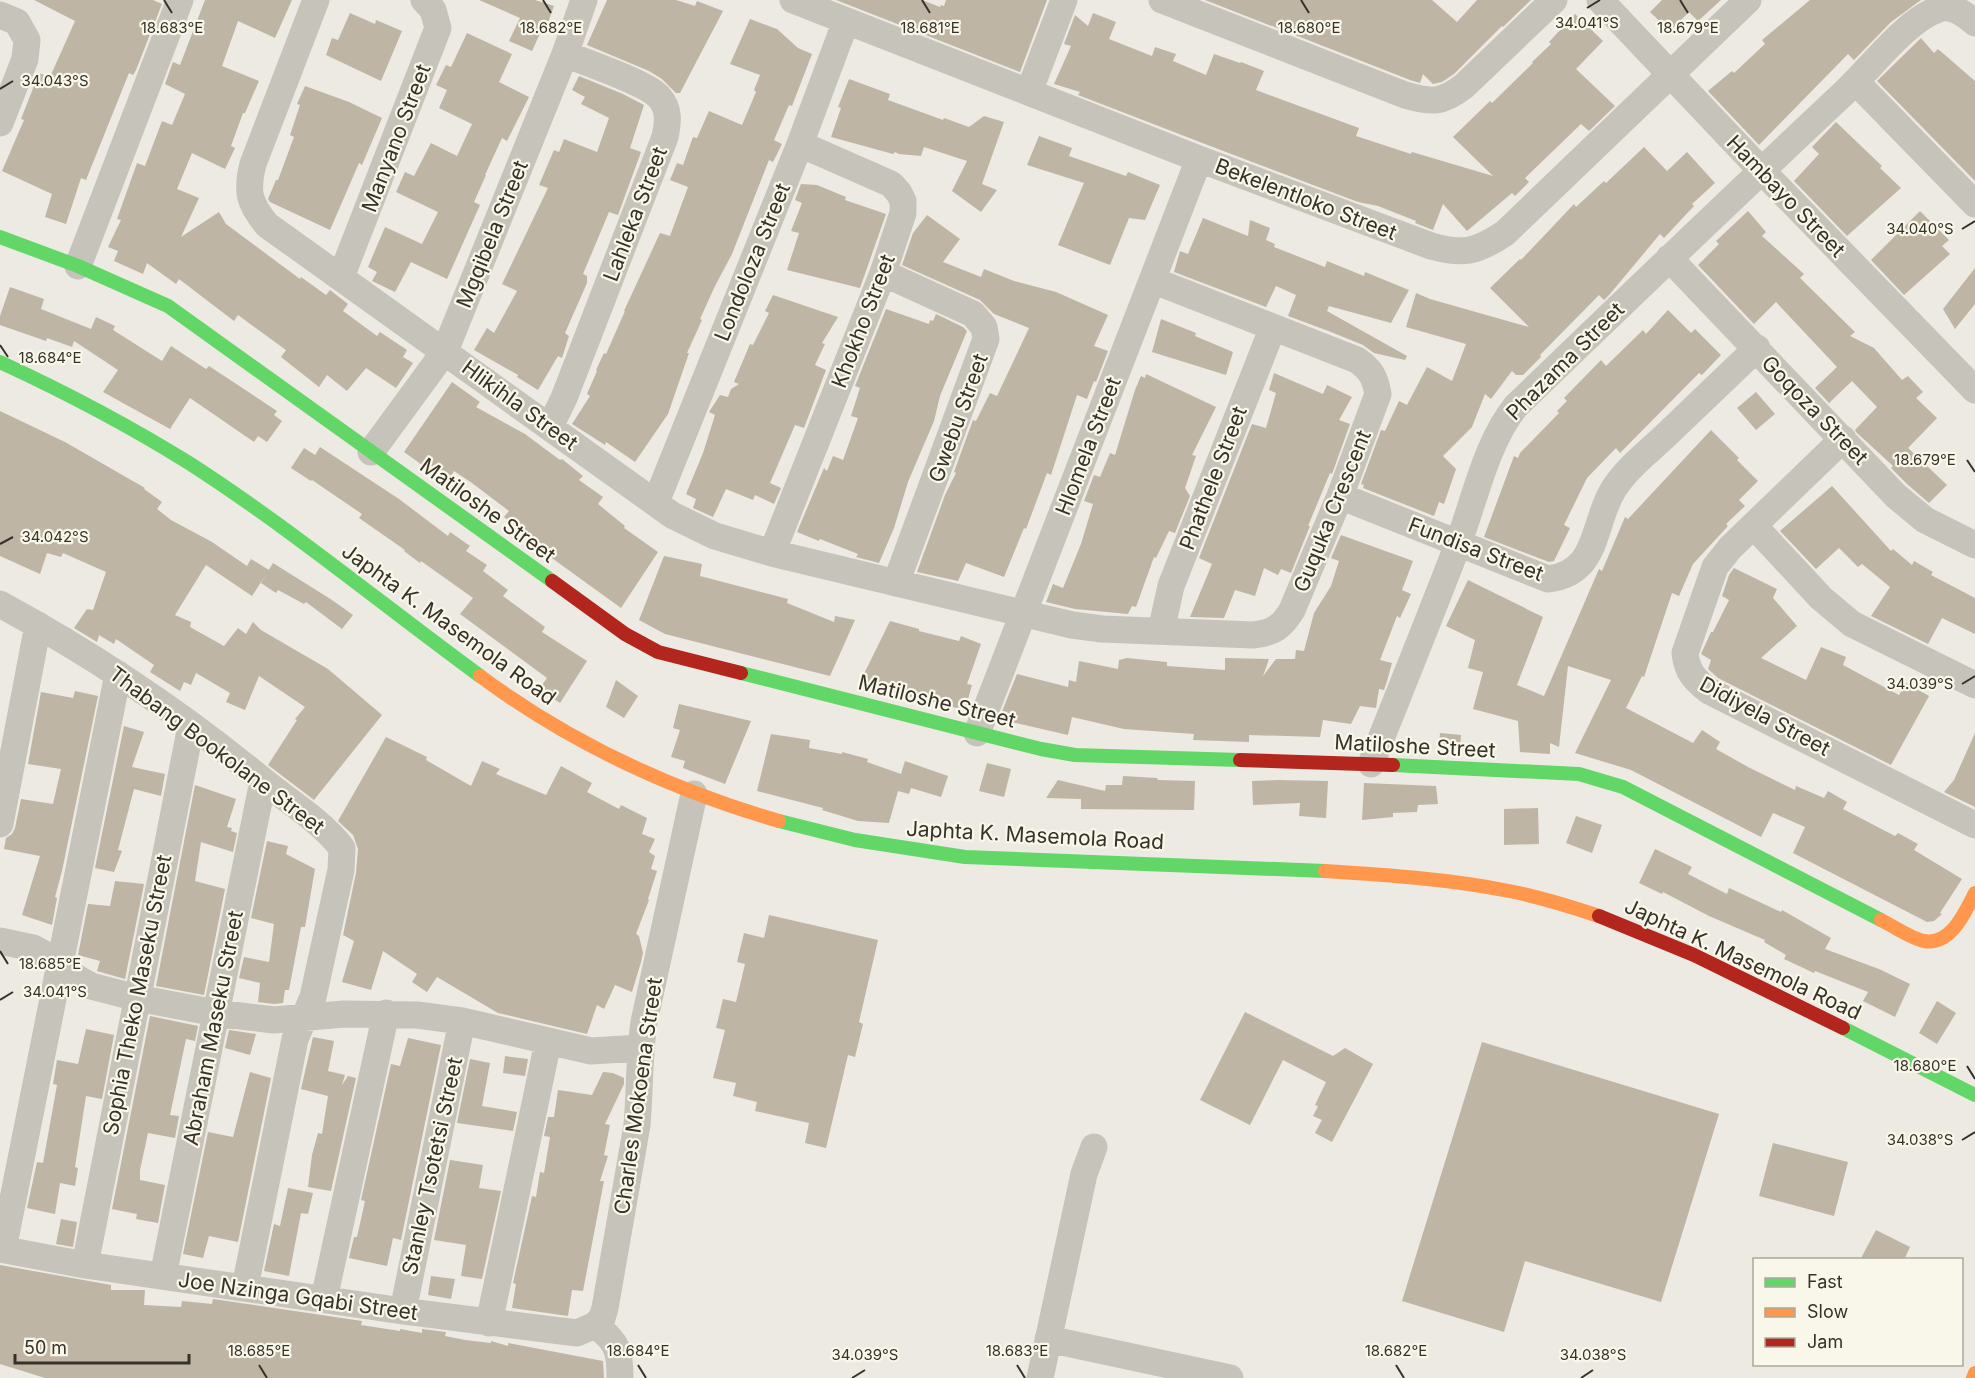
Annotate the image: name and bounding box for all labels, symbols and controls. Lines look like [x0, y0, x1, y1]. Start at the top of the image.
text: 34.041°S [1555, 13, 1619, 32]
text: 18.683°E [141, 18, 203, 37]
text: 18.682°E [520, 18, 582, 37]
text: 18.681°E [900, 18, 960, 37]
text: 18.680°E [1278, 18, 1340, 37]
text: 18.679°E [1657, 18, 1719, 37]
street label: Manyano Street [356, 60, 436, 216]
text: 34.043°S [21, 71, 89, 90]
street label: Hambayo Street [1722, 130, 1850, 262]
street label: Lahleka Street [598, 143, 672, 285]
street label: Bekelentloko Street [1212, 153, 1400, 245]
street label: Mgqibela Street [451, 156, 533, 311]
street label: Londoloza Street [709, 179, 795, 345]
text: 34.040°S [1886, 219, 1954, 238]
street label: Khokho Street [826, 251, 900, 391]
street label: Phazama Street [1501, 297, 1629, 425]
text: 18.684°E [19, 348, 81, 367]
street label: Gwebu Street [923, 350, 993, 486]
street label: Goqoza Street [1757, 350, 1873, 470]
street label: Hlikihla Street [457, 355, 583, 455]
street label: Hlomela Street [1050, 373, 1126, 519]
street label: Phathele Street [1174, 403, 1252, 553]
street label: Guquka Crescent [1288, 426, 1376, 596]
text: 18.679°E [1894, 450, 1956, 469]
street label: Matiloshe Street [415, 452, 561, 568]
street label: Fundisa Street [1405, 512, 1547, 586]
text: 34.042°S [21, 527, 89, 546]
street label: Japhta K. Masemola Road [337, 538, 561, 710]
street label: Thabang Bookolane Street [104, 661, 330, 839]
street label: Matiloshe Street [856, 669, 1018, 733]
street label: Didiyela Street [1696, 671, 1834, 761]
text: 34.039°S [1887, 674, 1953, 693]
street label: Matiloshe Street [1334, 729, 1496, 763]
street label: Japhta K. Masemola Road [905, 816, 1165, 854]
street label: Sophia Theko Maseku Street [98, 853, 176, 1137]
street label: Japhta K. Masemola Road [1621, 893, 1865, 1025]
street label: Abraham Maseku Street [178, 908, 248, 1148]
text: 18.685°E [19, 954, 81, 973]
street label: Charles Mokoena Street [609, 976, 667, 1216]
text: 34.041°S [23, 982, 87, 1001]
street label: Stanley Tsotetsi Street [397, 1055, 467, 1277]
text: 18.680°E [1894, 1056, 1956, 1075]
text: 34.038°S [1887, 1130, 1953, 1149]
legend [1753, 1258, 1963, 1366]
street label: Joe Nzinga Gqabi Street [177, 1267, 420, 1325]
text: Fast [1807, 1271, 1843, 1292]
text: Slow [1807, 1301, 1848, 1322]
scale bar [15, 1327, 189, 1365]
text: Jam [1807, 1331, 1843, 1352]
text: 50 m [24, 1337, 67, 1358]
text: 18.685°E [228, 1341, 290, 1360]
text: 18.684°E [607, 1341, 669, 1360]
text: 18.683°E [986, 1341, 1048, 1360]
text: 18.682°E [1365, 1341, 1427, 1360]
text: 34.039°S [832, 1345, 898, 1364]
text: 34.038°S [1560, 1345, 1626, 1364]

